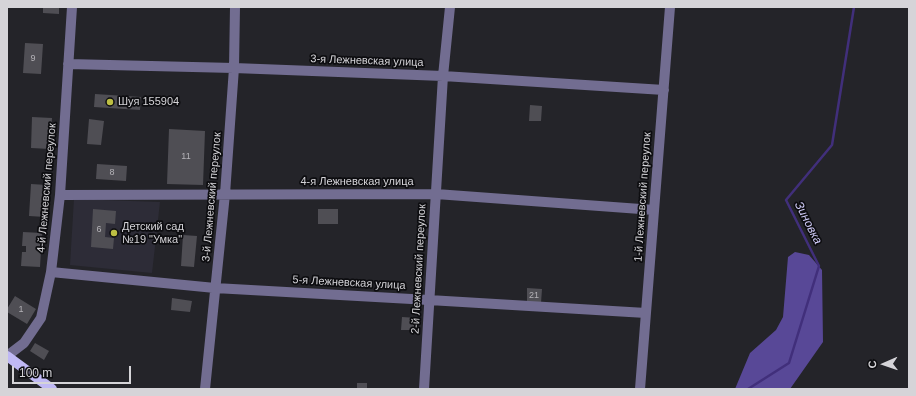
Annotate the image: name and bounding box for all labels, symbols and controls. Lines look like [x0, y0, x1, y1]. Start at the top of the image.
street label: 3-я Лежневская улица [310, 52, 424, 70]
house number: 9 [30, 54, 36, 64]
place label: Шуя 155904 [118, 95, 179, 109]
marker: Шуя 155904 [105, 97, 115, 107]
street label: 4-й Лежневский переулок [35, 123, 59, 253]
street label: 3-й Лежневский переулок [200, 132, 224, 262]
street label: 1-й Лежневский переулок [632, 132, 654, 262]
house number: 11 [181, 152, 191, 162]
house number: 8 [109, 168, 115, 178]
street label: 4-я Лежневская улица [300, 175, 414, 189]
water label: Зиновка [791, 199, 825, 247]
street label: 2-й Лежневский переулок [409, 204, 429, 334]
place label: Детский сад №19 "Умка" [122, 220, 184, 246]
house number: 6 [96, 225, 102, 235]
marker: Детский сад №19 "Умка" [109, 228, 119, 238]
street label: 5-я Лежневская улица [292, 273, 406, 293]
house number: 21 [529, 291, 539, 301]
house number: 1 [18, 305, 24, 315]
north arrow [864, 344, 904, 384]
scale bar [14, 358, 133, 384]
text: С [866, 360, 878, 369]
text: 100 m [19, 366, 52, 380]

